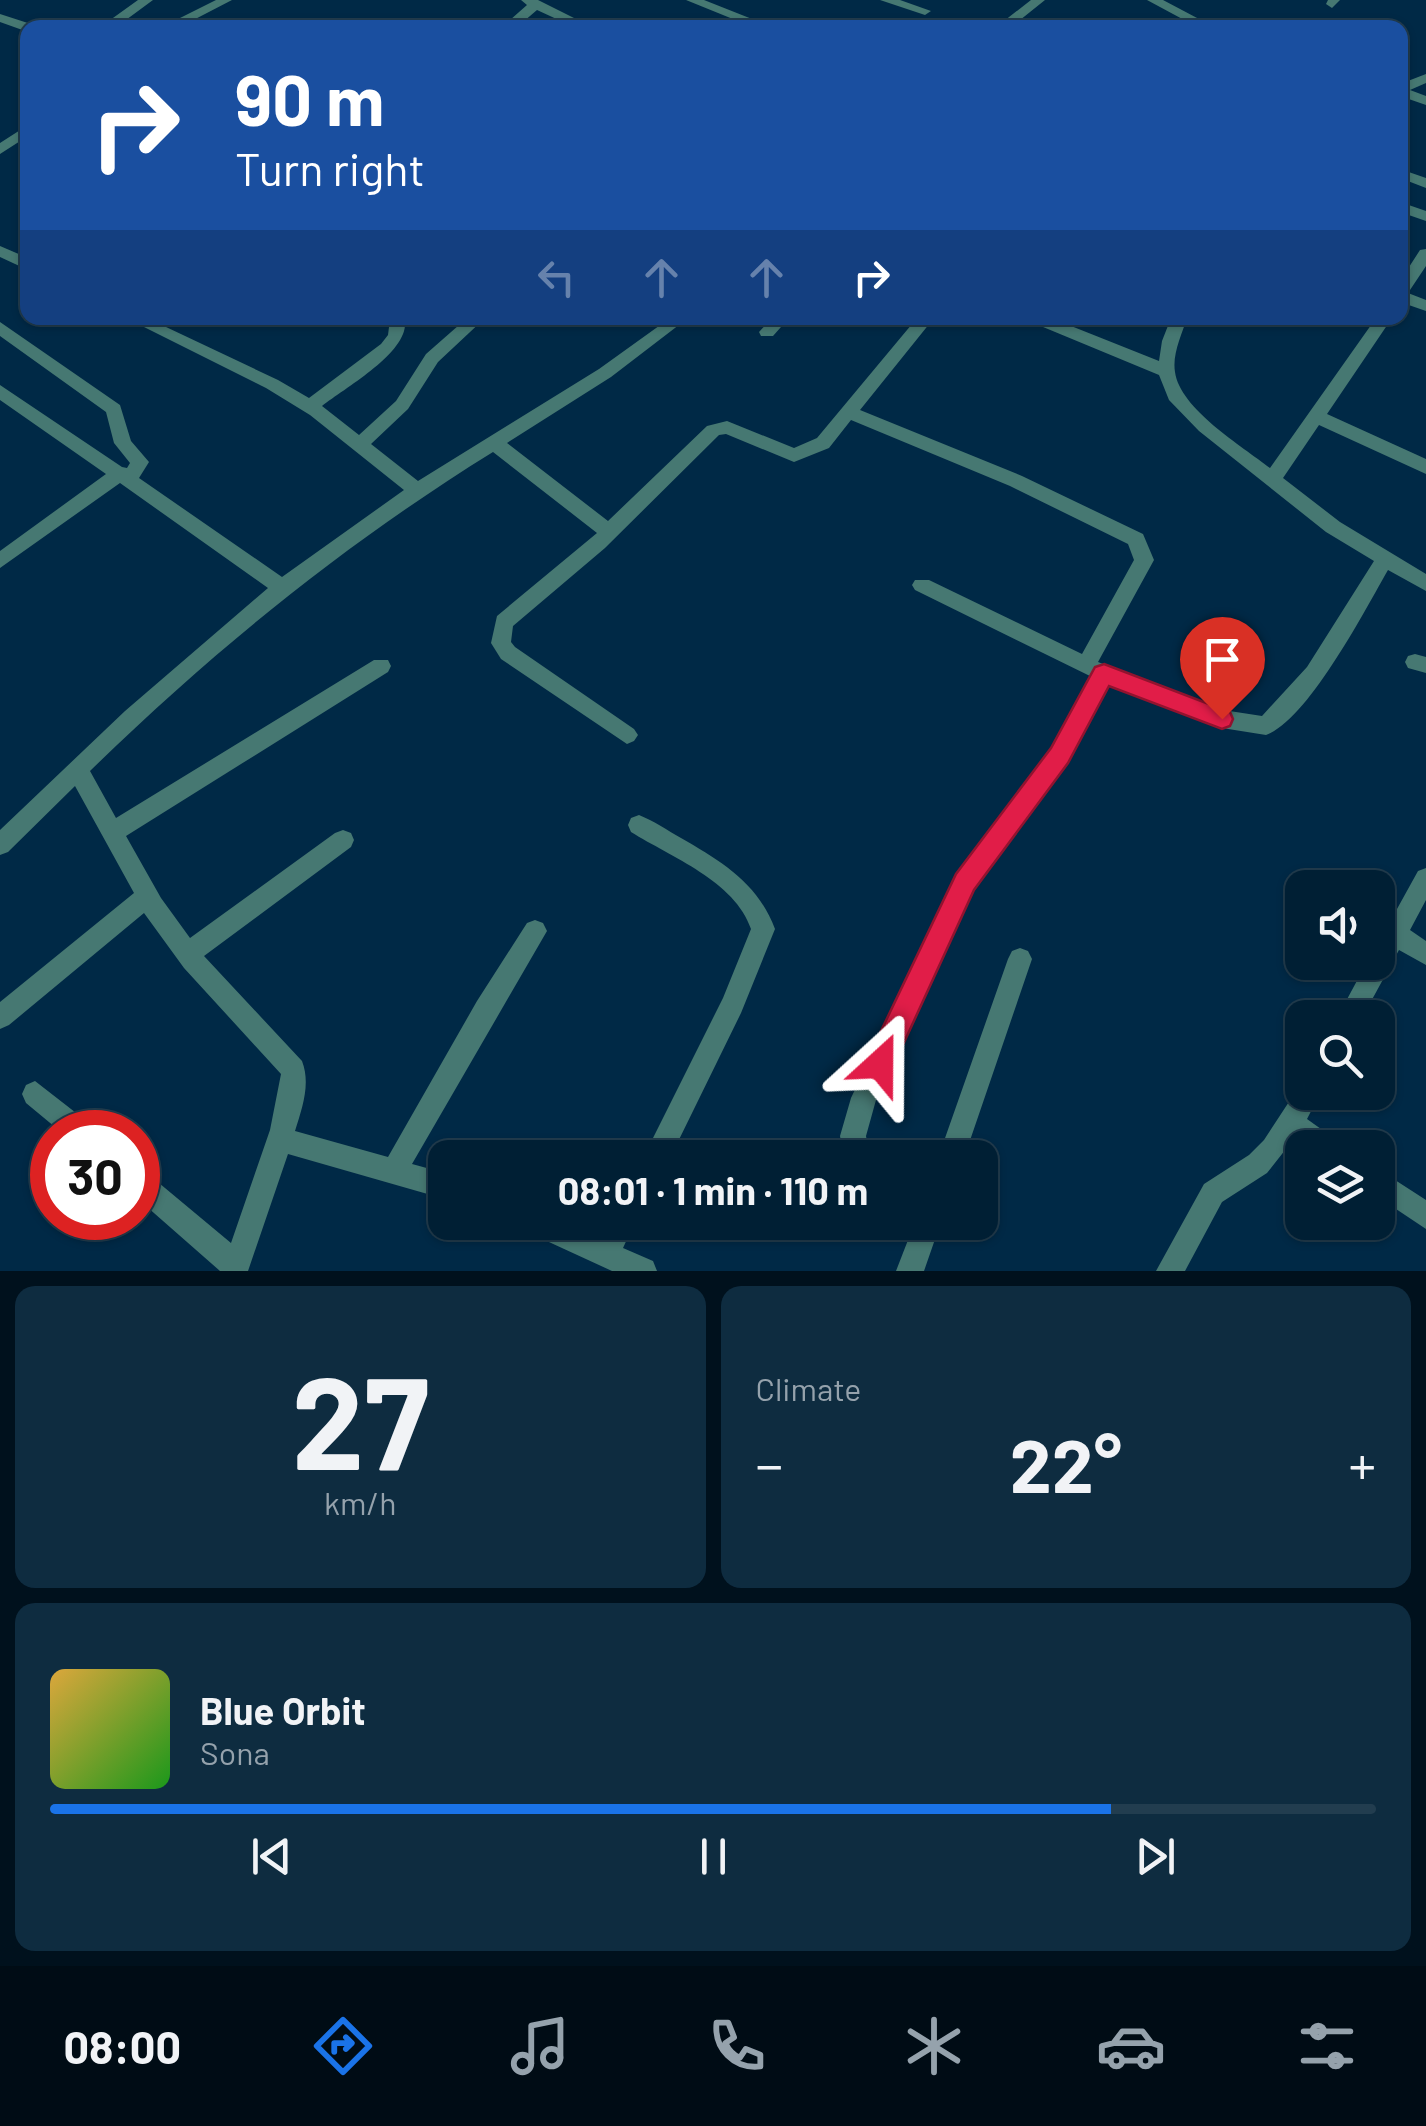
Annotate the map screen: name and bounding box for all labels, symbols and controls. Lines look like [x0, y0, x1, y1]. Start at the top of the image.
text: 90 m [235, 56, 385, 140]
icon: right [70, 60, 200, 190]
text: Turn right [235, 141, 425, 195]
icon: left [529, 250, 584, 305]
icon: ahead [634, 250, 689, 305]
icon: ahead [739, 250, 794, 305]
icon: right [844, 250, 899, 305]
pin [1180, 617, 1265, 720]
icon: arrive [1195, 632, 1250, 687]
map controls [1285, 870, 1395, 1240]
button: sound [1285, 870, 1395, 980]
button: search [1285, 1000, 1395, 1110]
position arrow [828, 1012, 932, 1116]
speed limit sign: 30 [30, 1110, 160, 1240]
button: layers [1285, 1130, 1395, 1240]
text: 08:01 · 1 min · 110 m [558, 1167, 868, 1213]
text: 27 [292, 1340, 429, 1496]
text: Climate [756, 1369, 861, 1407]
text: 22° [1010, 1418, 1122, 1508]
text: − [756, 1430, 783, 1496]
text: + [1348, 1430, 1376, 1496]
text: km/h [324, 1483, 396, 1521]
text: Blue Orbit [200, 1687, 366, 1733]
text: Sona [200, 1733, 270, 1771]
icon: previous [244, 1829, 299, 1884]
icon: pause [686, 1829, 741, 1884]
icon: next [1128, 1829, 1183, 1884]
icon: directions [308, 2011, 378, 2081]
icon: music [505, 2011, 575, 2081]
icon: phone [702, 2011, 772, 2081]
icon: climate [899, 2011, 969, 2081]
icon: car [1096, 2011, 1166, 2081]
icon: filters [1292, 2011, 1362, 2081]
text: 08:00 [63, 2019, 181, 2073]

